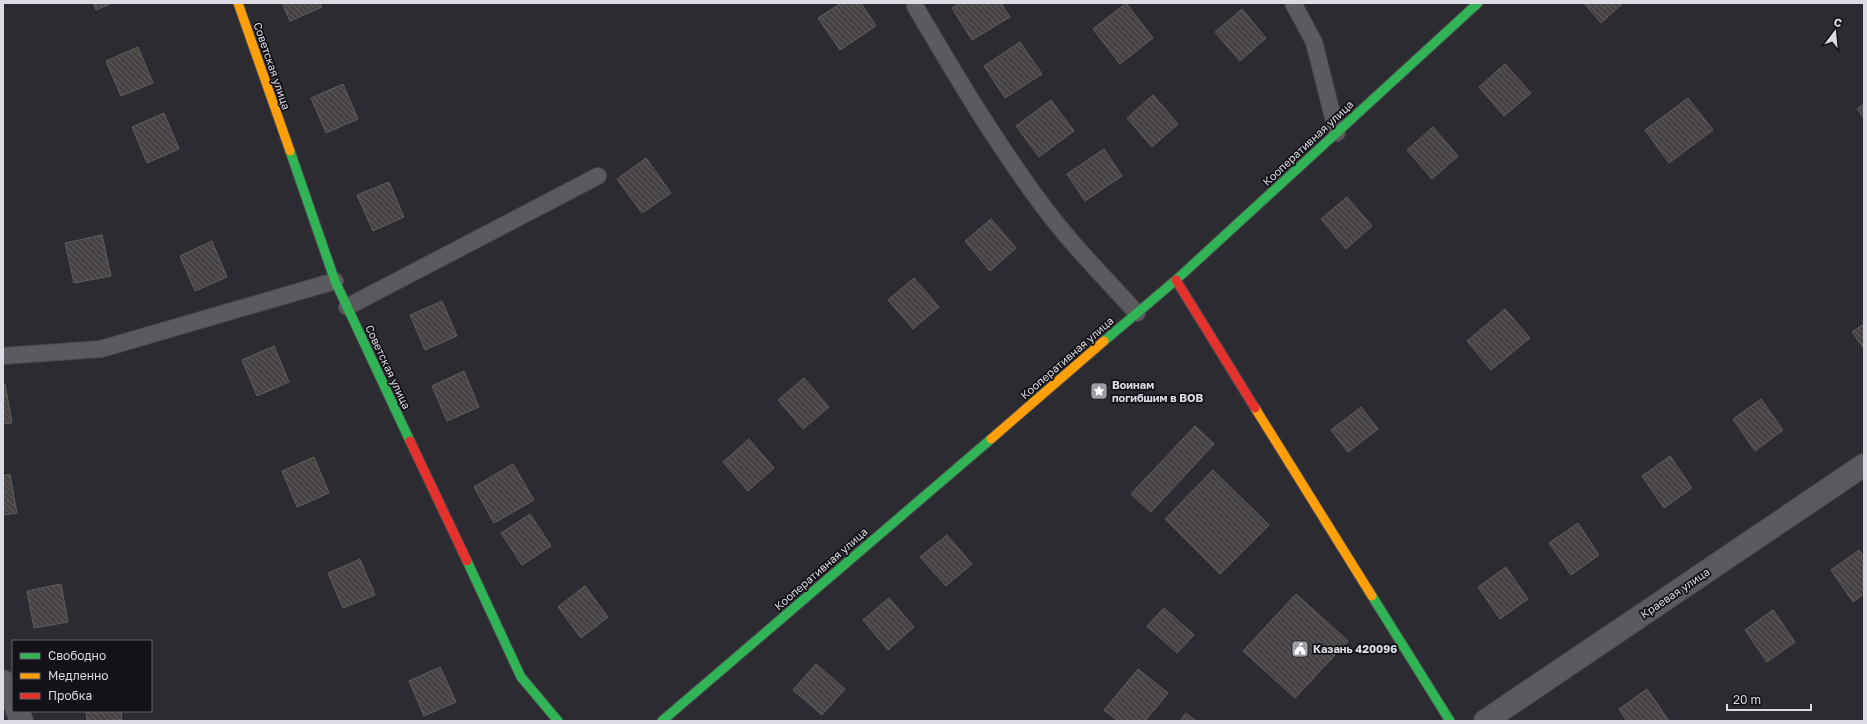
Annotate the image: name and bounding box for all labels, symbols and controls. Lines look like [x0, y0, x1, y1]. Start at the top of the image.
north arrow [1815, 12, 1855, 52]
text: С [1832, 15, 1844, 29]
street label: Советская улица [251, 20, 294, 111]
street label: Кооперативная улица [1260, 97, 1356, 188]
street label: Кооперативная улица [1017, 314, 1116, 402]
street label: Советская улица [363, 323, 414, 411]
place label: Воинам погибшим в ВОВ [1112, 378, 1204, 404]
place icon: Воинам погибшим в ВОВ [1089, 381, 1109, 401]
street label: Кооперативная улица [771, 525, 870, 613]
street label: Краевая улица [1638, 565, 1712, 621]
public building icon: Казань 420096 [1290, 639, 1310, 659]
legend [12, 640, 152, 712]
place label: Казань 420096 [1313, 642, 1397, 655]
text: Свободно [48, 648, 106, 663]
text: Медленно [48, 668, 108, 683]
scale bar [1727, 686, 1811, 712]
text: Пробка [48, 688, 92, 703]
text: 20 m [1733, 692, 1761, 707]

